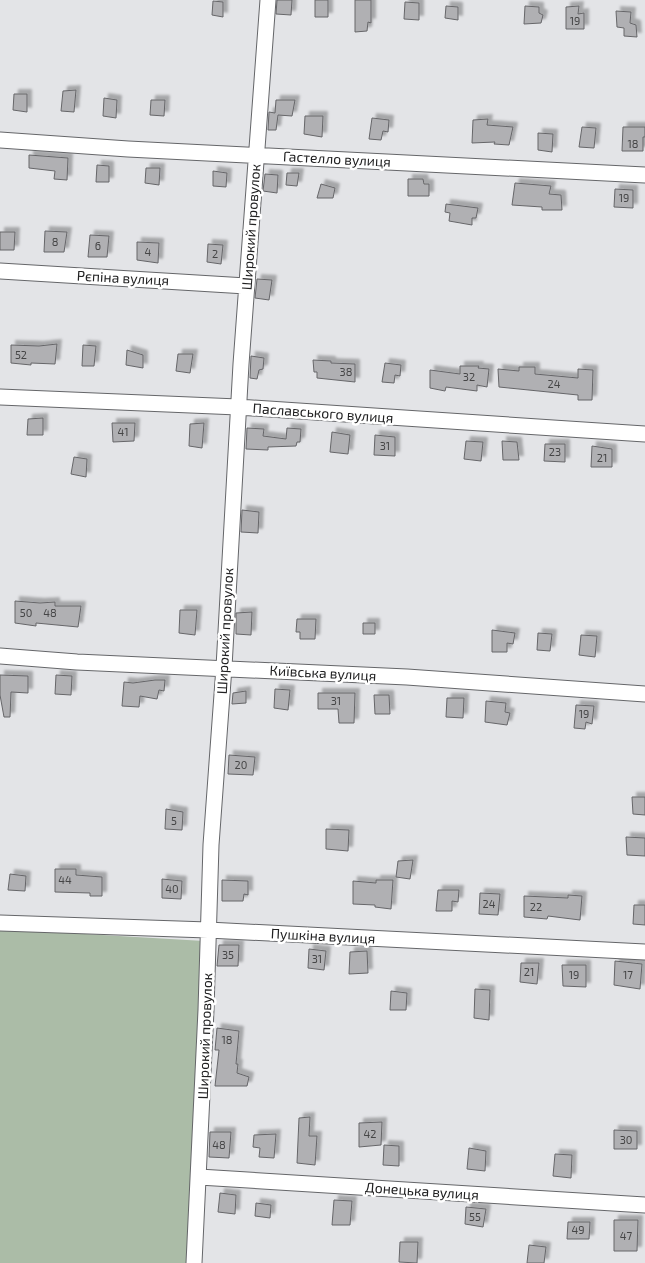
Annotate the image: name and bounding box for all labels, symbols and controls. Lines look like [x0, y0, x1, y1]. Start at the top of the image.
house number: 19 [570, 14, 580, 27]
house number: 18 [627, 137, 639, 150]
street label: Гастелло вулиця [283, 147, 391, 170]
street label: Широкий провулок [238, 163, 263, 291]
house number: 19 [619, 191, 629, 204]
house number: 8 [52, 235, 58, 248]
house number: 6 [95, 239, 101, 252]
house number: 4 [145, 245, 152, 258]
house number: 2 [212, 247, 218, 260]
street label: Рєпіна вулиця [76, 267, 170, 288]
house number: 52 [15, 348, 27, 361]
house number: 38 [340, 365, 352, 378]
house number: 32 [463, 370, 475, 383]
house number: 24 [548, 377, 561, 390]
street label: Паславського вулиця [252, 399, 394, 426]
house number: 41 [117, 425, 129, 438]
house number: 31 [380, 439, 390, 452]
house number: 23 [549, 445, 561, 458]
house number: 21 [597, 451, 607, 464]
street label: Широкий провулок [213, 567, 236, 695]
house number: 50 [20, 606, 32, 619]
house number: 48 [43, 606, 57, 619]
street label: Київська вулиця [269, 661, 377, 684]
house number: 31 [331, 694, 341, 707]
house number: 19 [579, 707, 589, 720]
house number: 20 [235, 758, 247, 771]
house number: 5 [171, 814, 177, 827]
house number: 44 [58, 873, 72, 886]
house number: 40 [165, 882, 179, 895]
house number: 24 [483, 897, 496, 910]
house number: 22 [530, 900, 542, 913]
street label: Пушкіна вулиця [270, 924, 376, 947]
house number: 35 [222, 948, 234, 961]
house number: 31 [312, 952, 322, 965]
house number: 21 [524, 965, 534, 978]
house number: 19 [569, 968, 579, 981]
house number: 17 [623, 968, 633, 981]
street label: Широкий провулок [194, 972, 215, 1100]
house number: 18 [221, 1033, 233, 1046]
house number: 42 [364, 1127, 376, 1140]
house number: 30 [620, 1133, 632, 1146]
house number: 48 [212, 1138, 226, 1151]
street label: Донецька вулиця [365, 1178, 479, 1203]
house number: 55 [469, 1210, 481, 1223]
house number: 49 [571, 1223, 585, 1236]
house number: 47 [620, 1229, 633, 1242]

